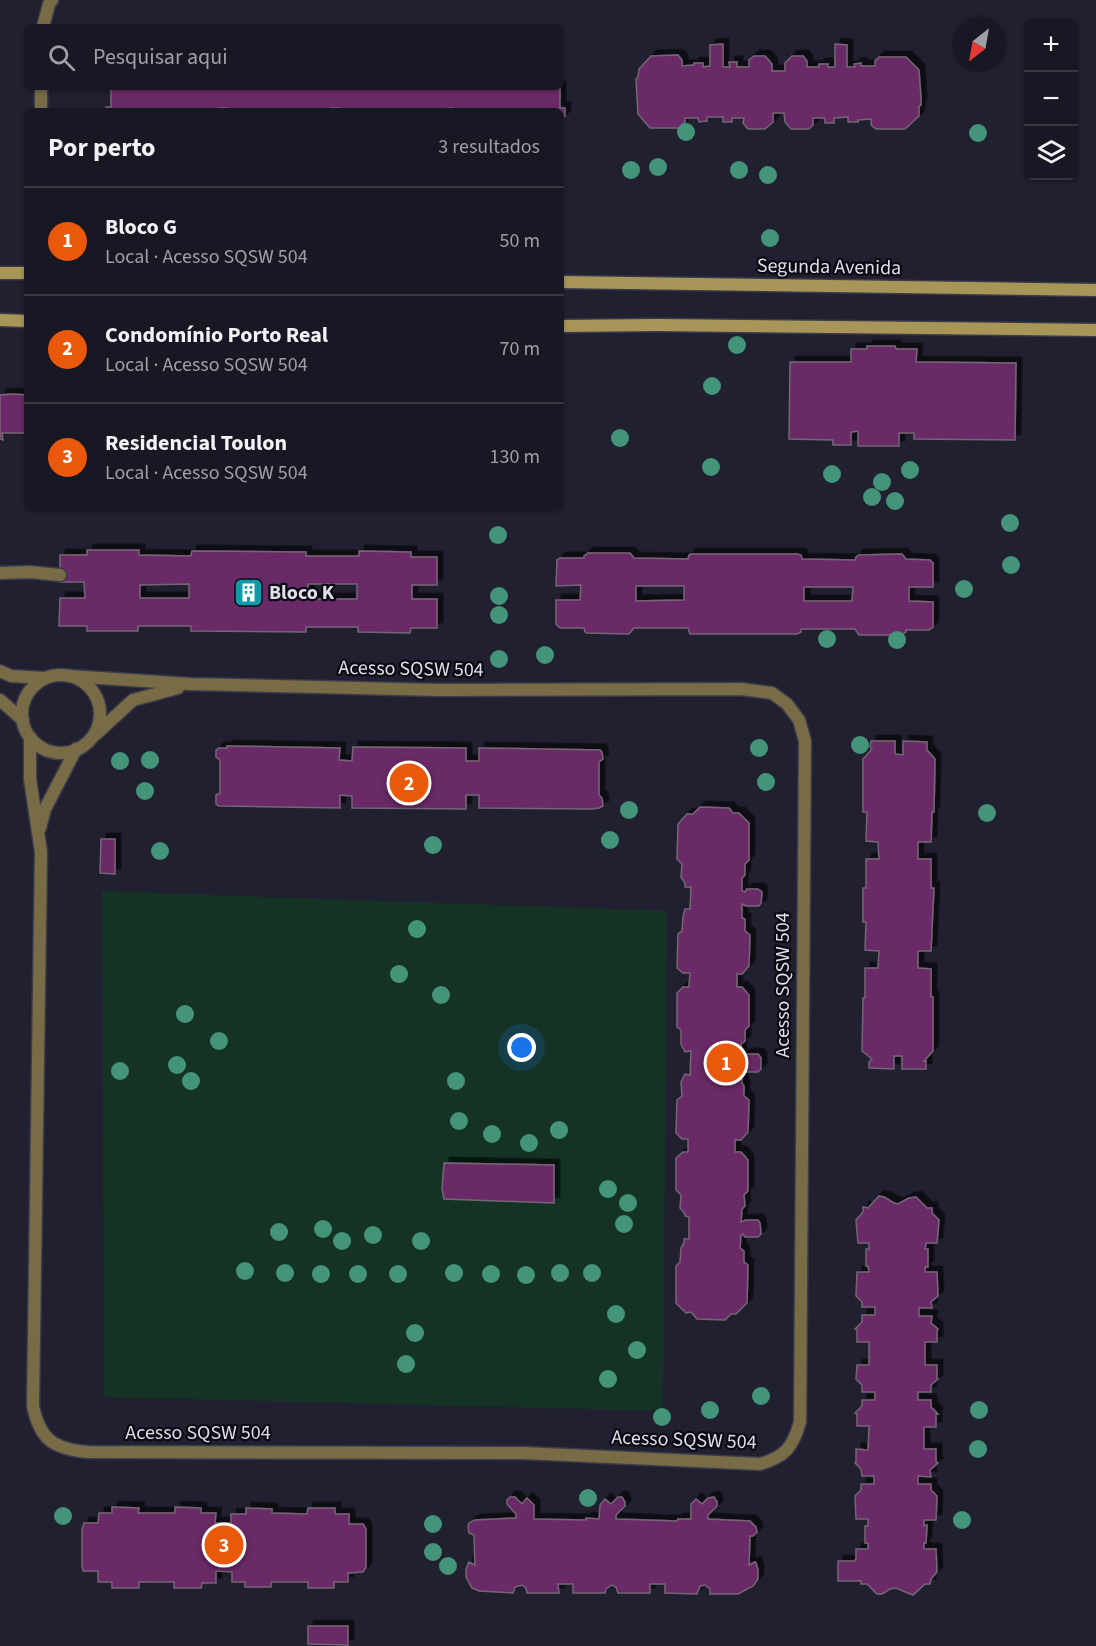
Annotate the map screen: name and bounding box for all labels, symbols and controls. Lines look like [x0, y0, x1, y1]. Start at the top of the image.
north arrow [952, 18, 1006, 72]
map controls [1024, 18, 1078, 180]
button: + [1024, 18, 1078, 72]
search box [24, 24, 564, 90]
icon: search [45, 41, 78, 74]
text: Pesquisar aqui [93, 41, 228, 73]
button: − [1024, 72, 1078, 126]
button: layers [1024, 126, 1078, 180]
text: Por perto [48, 129, 156, 166]
text: 3 resultados [438, 133, 540, 161]
text: Bloco G [105, 211, 177, 243]
text: 1 [62, 227, 73, 255]
text: 50 m [500, 227, 540, 255]
text: Local · Acesso SQSW 504 [105, 243, 308, 271]
street label: Segunda Avenida [757, 252, 901, 282]
text: Condomínio Porto Real [105, 319, 328, 351]
text: 2 [62, 335, 73, 363]
text: 70 m [500, 335, 540, 363]
text: Local · Acesso SQSW 504 [105, 351, 308, 379]
text: Residencial Toulon [105, 427, 287, 459]
text: 3 [62, 443, 73, 471]
text: 130 m [490, 443, 540, 471]
text: Local · Acesso SQSW 504 [105, 459, 308, 487]
building icon: Bloco K [232, 577, 264, 609]
place label: Bloco K [269, 579, 335, 607]
street label: Acesso SQSW 504 [338, 654, 484, 684]
pin: 2 [390, 760, 428, 806]
street label: Acesso SQSW 504 [769, 912, 797, 1058]
your location [507, 1033, 536, 1062]
pin: 1 [706, 1040, 746, 1086]
street label: Acesso SQSW 504 [125, 1419, 271, 1447]
street label: Acesso SQSW 504 [611, 1423, 757, 1457]
pin: 3 [204, 1522, 244, 1568]

